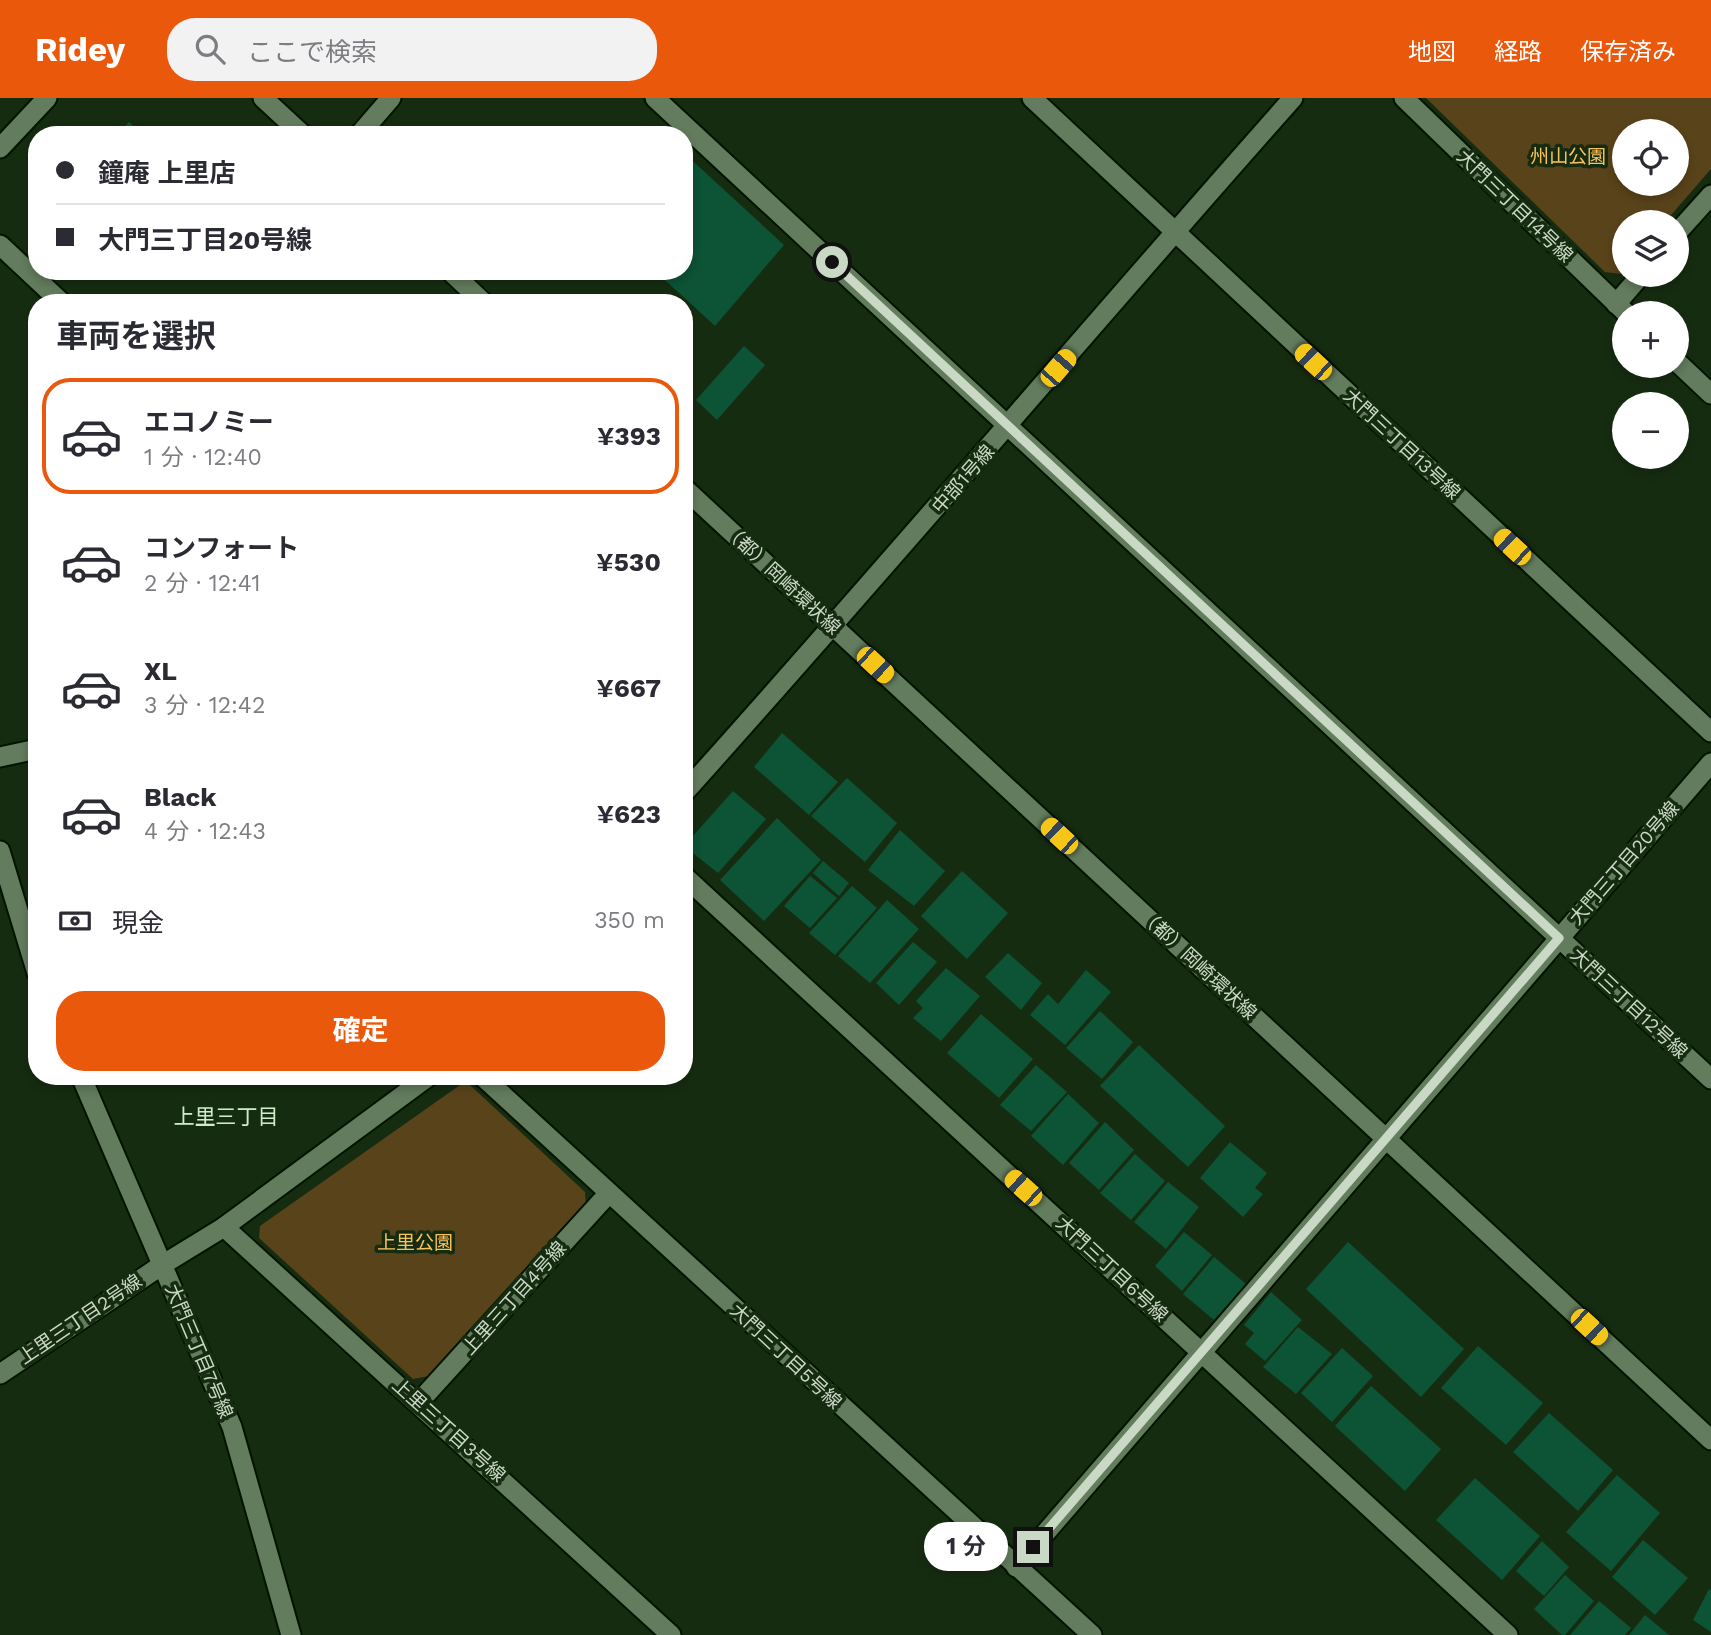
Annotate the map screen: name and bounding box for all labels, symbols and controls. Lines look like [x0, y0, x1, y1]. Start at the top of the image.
search box [167, 18, 657, 81]
text: Ridey [35, 30, 125, 69]
icon: search [191, 30, 229, 68]
text: ここで検索 [247, 37, 377, 67]
text: 地図 [1408, 38, 1456, 66]
text: 経路 [1494, 38, 1542, 66]
text: 保存済み [1580, 38, 1676, 66]
map controls [1612, 119, 1689, 469]
button: locate [1612, 119, 1689, 196]
street label: 大門三丁目14号線 [1452, 145, 1578, 267]
park label: 州山公園 [1530, 145, 1606, 168]
text: 鐘庵 上里店 [98, 158, 235, 188]
button: layers [1612, 210, 1689, 287]
text: 大門三丁目20号線 [98, 225, 312, 255]
route start [816, 246, 848, 278]
button: + [1612, 301, 1689, 378]
text: 車両を選択 [56, 317, 216, 355]
car [1291, 340, 1336, 384]
car [1037, 345, 1080, 391]
street label: 大門三丁目13号線 [1339, 384, 1465, 504]
button: − [1612, 392, 1689, 469]
icon: car [60, 405, 123, 468]
text: エコノミー [144, 407, 274, 437]
text: ¥393 [597, 421, 661, 451]
street label: 中部1号線 [927, 440, 999, 518]
text: 1 分 · 12:40 [144, 444, 262, 471]
street label: （都）岡崎環状線 [719, 519, 845, 639]
car [1490, 525, 1535, 569]
icon: car [60, 531, 123, 594]
text: コンフォート [144, 533, 299, 563]
text: ¥530 [596, 547, 661, 577]
text: 2 分 · 12:41 [144, 570, 261, 597]
car [853, 643, 898, 687]
text: XL [144, 656, 177, 686]
icon: car [60, 657, 123, 720]
text: ¥667 [596, 673, 661, 703]
text: 3 分 · 12:42 [144, 692, 265, 719]
text: Black [144, 782, 216, 812]
icon: car [60, 783, 123, 846]
street label: 大門三丁目20号線 [1564, 797, 1684, 929]
text: ¥623 [597, 799, 661, 829]
car [1037, 814, 1082, 858]
text: 4 分 · 12:43 [144, 818, 266, 845]
icon: cash [56, 902, 94, 940]
street label: （都）岡崎環状線 [1135, 904, 1261, 1024]
text: 350 m [594, 907, 665, 934]
text: 現金 [112, 908, 164, 938]
street label: 大門三丁目12号線 [1566, 943, 1692, 1063]
button: 確定 [56, 991, 665, 1071]
district label: 上里三丁目 [174, 1104, 279, 1129]
car [1001, 1166, 1046, 1210]
street label: 大門三丁目6号線 [1051, 1211, 1173, 1327]
park label: 上里公園 [377, 1231, 453, 1254]
street label: 上里三丁目4号線 [457, 1237, 571, 1359]
street label: 上里三丁目2号線 [14, 1269, 146, 1369]
street label: 大門三丁目7号線 [160, 1280, 238, 1422]
street label: 大門三丁目5号線 [725, 1298, 847, 1414]
car [1567, 1305, 1612, 1349]
street label: 上里三丁目3号線 [388, 1373, 510, 1487]
callout: 1 分 [925, 1522, 1009, 1572]
route end [1017, 1531, 1049, 1563]
text: 1 分 [946, 1533, 986, 1560]

